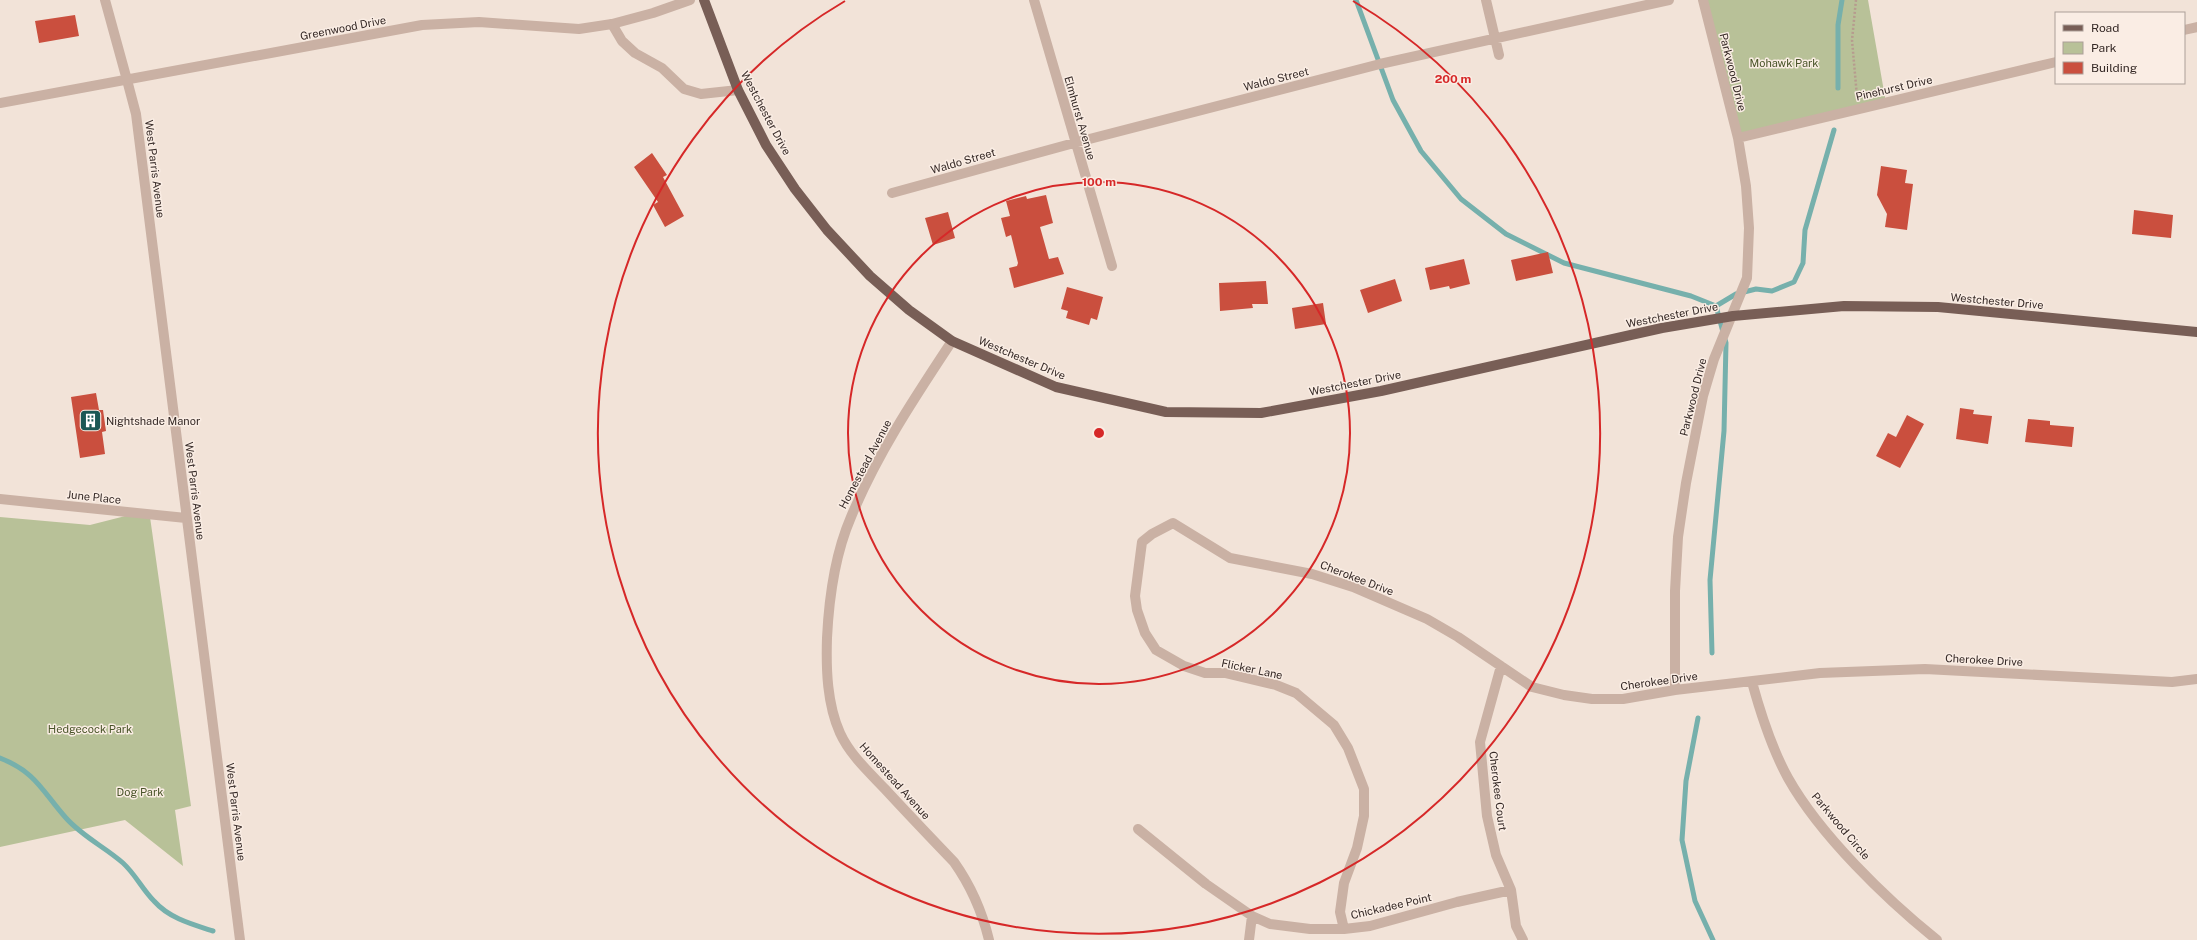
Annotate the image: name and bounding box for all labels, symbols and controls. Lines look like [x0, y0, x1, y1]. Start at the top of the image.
legend [2055, 12, 2185, 84]
street label: Greenwood Drive [299, 14, 387, 42]
text: Road [2091, 21, 2119, 35]
street label: Parkwood Drive [1717, 32, 1749, 112]
text: Park [2091, 41, 2117, 55]
park label: Mohawk Park [1750, 57, 1819, 69]
text: Building [2091, 61, 2137, 75]
street label: Waldo Street [1242, 65, 1310, 93]
street label: Westchester Drive [739, 69, 793, 157]
text: 200 m [1435, 72, 1471, 86]
street label: Pinehurst Drive [1855, 73, 1933, 103]
street label: Elmhurst Avenue [1062, 75, 1098, 161]
street label: West Parris Avenue [143, 119, 167, 219]
street label: Waldo Street [929, 146, 997, 176]
text: 100 m [1082, 175, 1116, 189]
street label: Westchester Drive [1950, 291, 2044, 311]
street label: Westchester Drive [1625, 300, 1719, 330]
street label: Westchester Drive [977, 334, 1067, 382]
street label: Parkwood Drive [1677, 357, 1709, 437]
street label: Westchester Drive [1308, 368, 1402, 398]
building icon: Nightshade Manor [77, 408, 103, 434]
place label: Nightshade Manor [106, 415, 200, 427]
street label: Homestead Avenue [836, 417, 894, 511]
centre of rings [1092, 426, 1106, 440]
street label: West Parris Avenue [183, 441, 207, 541]
street label: June Place [66, 488, 122, 506]
street label: Cherokee Drive [1318, 558, 1396, 598]
street label: Cherokee Drive [1945, 652, 2023, 668]
street label: Flicker Lane [1220, 657, 1284, 681]
street label: Cherokee Drive [1620, 670, 1698, 692]
park label: Hedgecock Park [48, 723, 132, 735]
street label: Homestead Avenue [857, 740, 933, 822]
street label: Cherokee Court [1487, 750, 1509, 832]
street label: West Parris Avenue [224, 762, 248, 862]
park label: Dog Park [117, 786, 163, 798]
street label: Parkwood Circle [1810, 790, 1872, 862]
street label: Chickadee Point [1349, 891, 1433, 921]

